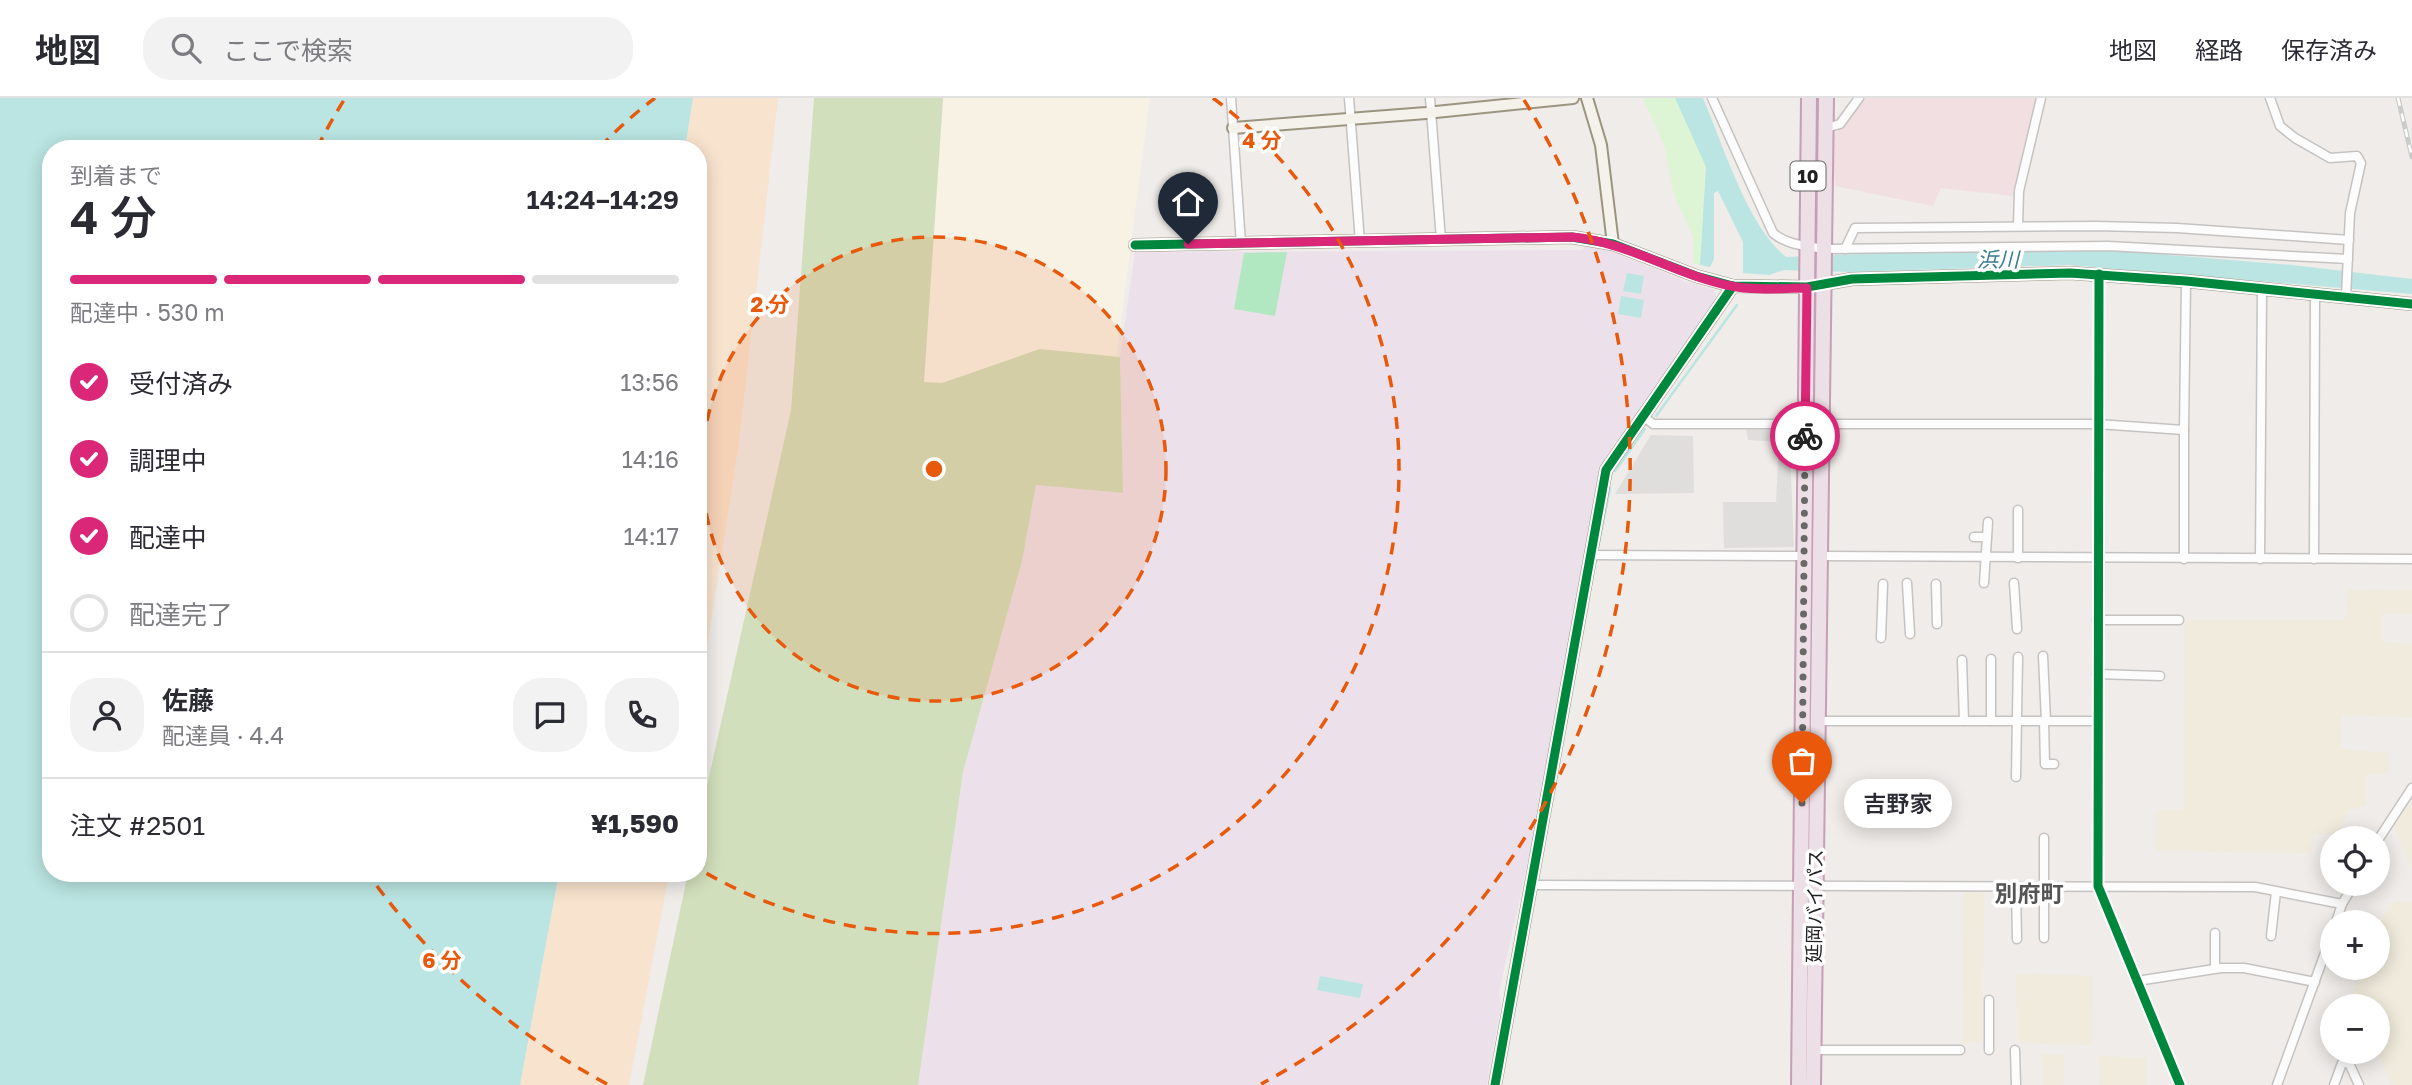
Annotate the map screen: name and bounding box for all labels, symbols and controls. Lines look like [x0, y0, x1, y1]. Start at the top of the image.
search box [143, 17, 633, 80]
icon: search [167, 29, 205, 67]
text: 地図 [35, 30, 101, 69]
text: ここで検索 [223, 35, 353, 66]
text: 地図 [2109, 35, 2157, 64]
text: 経路 [2195, 35, 2243, 64]
text: 保存済み [2281, 35, 2377, 64]
text: 4 分 [1242, 127, 1282, 153]
text: 到着まで [70, 161, 162, 189]
road number: 10 [1790, 162, 1826, 190]
pin [1158, 172, 1218, 244]
icon: home [1169, 183, 1207, 221]
text: 14:24–14:29 [527, 184, 679, 215]
text: 4 分 [70, 189, 156, 244]
water label: 浜川 [1977, 246, 2021, 272]
text: 2 分 [750, 291, 790, 317]
text: 配達中 · 530 m [70, 298, 225, 326]
icon: check [70, 363, 108, 401]
text: 受付済み [129, 368, 233, 399]
text: 13:56 [620, 368, 679, 396]
courier [1770, 401, 1840, 471]
icon: bike [1786, 417, 1824, 455]
icon: check [70, 440, 108, 478]
text: 調理中 [129, 445, 207, 476]
text: 14:16 [622, 445, 679, 473]
centre of rings [922, 457, 946, 481]
icon: check [70, 517, 108, 555]
text: 配達中 [129, 522, 207, 553]
text: 14:17 [624, 522, 679, 550]
text: 配達完了 [129, 599, 233, 630]
button: person [70, 678, 144, 752]
button: chat [513, 678, 587, 752]
button: phone [605, 678, 679, 752]
text: 佐藤 [162, 685, 214, 716]
text: 配達員 · 4.4 [162, 721, 284, 749]
pin [1772, 731, 1832, 803]
icon: bag [1783, 742, 1821, 780]
callout: 吉野家 [1844, 778, 1952, 828]
text: 吉野家 [1864, 789, 1933, 817]
text: ¥1,590 [591, 808, 679, 839]
text: 注文 #2501 [70, 810, 205, 841]
map controls [2320, 826, 2390, 1064]
button: locate [2320, 826, 2390, 896]
street label: 延岡バイパス [1802, 849, 1826, 963]
district label: 別府町 [1995, 879, 2064, 907]
button: + [2320, 910, 2390, 980]
text: 6 分 [422, 947, 462, 973]
button: − [2320, 994, 2390, 1064]

